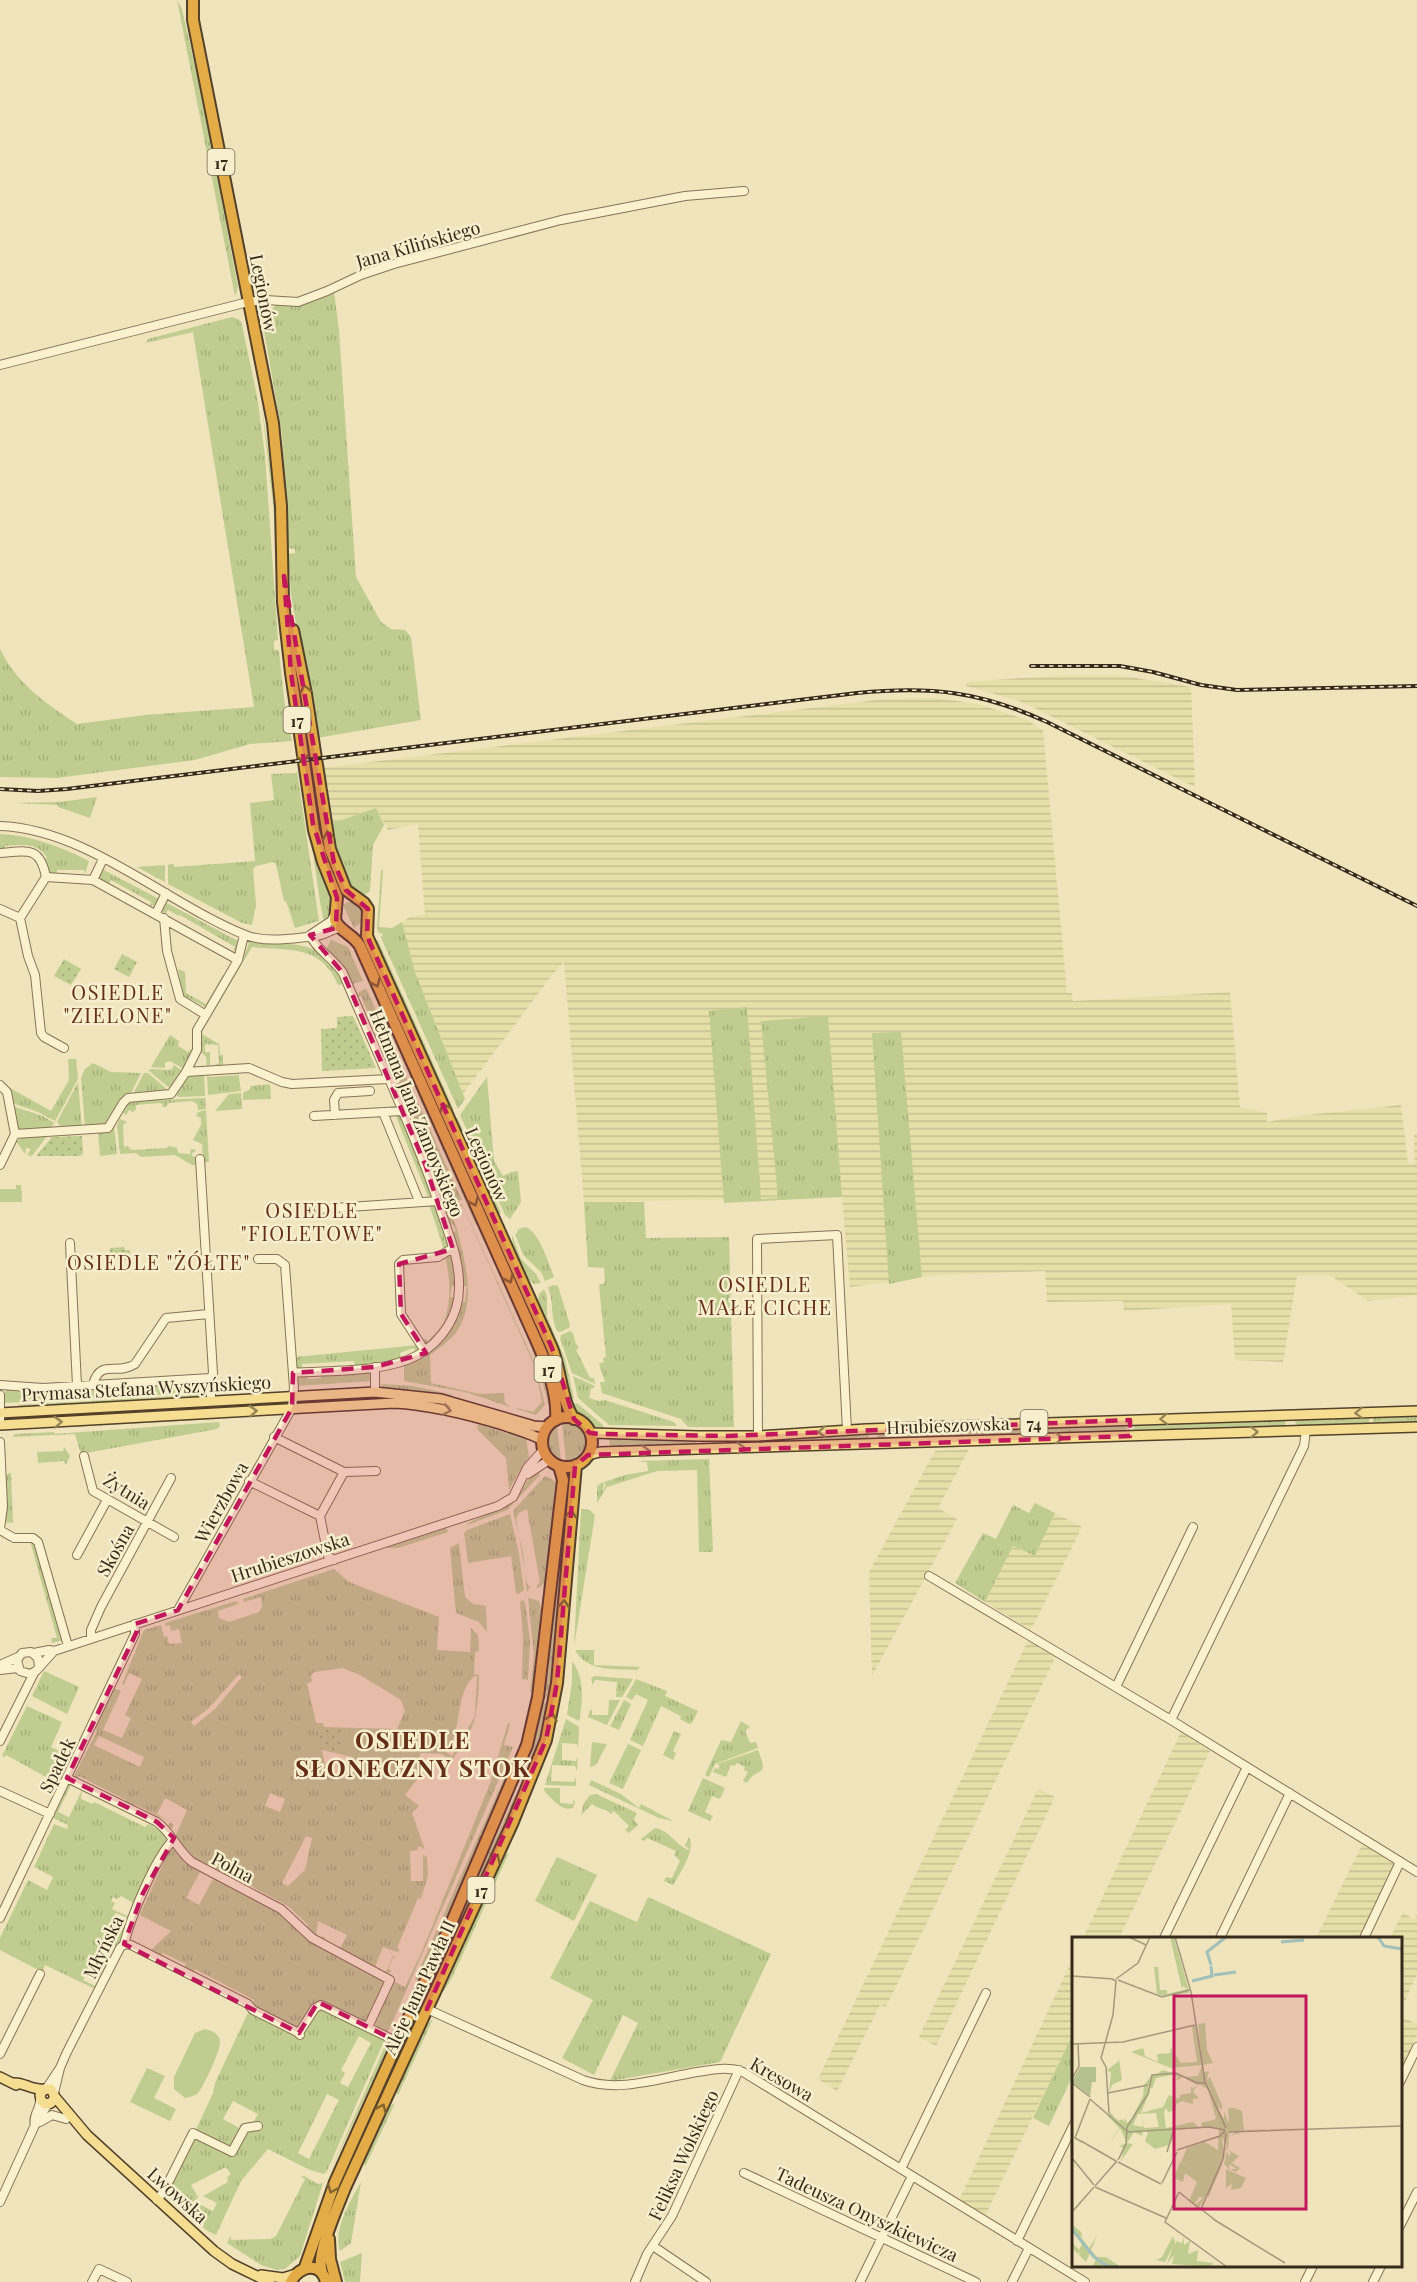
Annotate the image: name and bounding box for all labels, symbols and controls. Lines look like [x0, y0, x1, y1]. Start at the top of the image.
road number: 17 [208, 149, 234, 175]
street label: Jana Kilińskiego [352, 215, 483, 273]
street label: Legionów [245, 252, 283, 334]
one-way arrow [299, 684, 312, 694]
road number: 17 [284, 707, 310, 733]
one-way arrow [297, 755, 309, 764]
one-way arrow [322, 831, 335, 841]
one-way arrow [369, 976, 381, 987]
district label: OSIEDLE "ZIELONE" [64, 978, 172, 1028]
street label: Hetmana Jana Zamoyskiego [364, 1006, 470, 1221]
one-way arrow [439, 1103, 451, 1114]
street label: Legionów [460, 1123, 514, 1205]
one-way arrow [467, 1195, 479, 1206]
district label: OSIEDLE "FIOLETOWE" [241, 1196, 383, 1246]
district label: OSIEDLE "ŻÓŁTE" [67, 1248, 251, 1275]
district label: OSIEDLE MAŁE CICHE [698, 1270, 833, 1320]
one-way arrow [502, 1273, 514, 1284]
road number: 17 [534, 1356, 562, 1382]
street label: Prymasa Stefana Wyszyńskiego [20, 1369, 272, 1407]
one-way arrow [442, 1403, 452, 1416]
one-way arrow [249, 1404, 258, 1417]
one-way arrow [1354, 1407, 1363, 1419]
road number: 74 [1020, 1410, 1048, 1436]
street label: Hrubieszowska [886, 1411, 1010, 1439]
one-way arrow [1159, 1413, 1168, 1426]
one-way arrow [54, 1416, 63, 1429]
one-way arrow [817, 1425, 826, 1438]
one-way arrow [1249, 1426, 1258, 1438]
one-way arrow [1055, 1432, 1064, 1444]
one-way arrow [737, 1442, 746, 1454]
one-way arrow [641, 1444, 650, 1457]
street label: Wierzbowa [188, 1457, 253, 1548]
street label: Żytnia [99, 1467, 155, 1515]
one-way arrow [565, 1509, 578, 1518]
street label: Skośna [91, 1519, 139, 1581]
street label: Hrubieszowska [228, 1527, 352, 1587]
one-way arrow [557, 1599, 570, 1608]
one-way arrow [544, 1712, 557, 1722]
district label: OSIEDLE SŁONECZNY STOK [295, 1723, 531, 1783]
street label: Spadek [33, 1733, 81, 1797]
street label: Polna [208, 1846, 258, 1888]
one-way arrow [489, 1853, 501, 1864]
road number: 17 [468, 1877, 494, 1903]
street label: Młyńska [77, 1911, 129, 1983]
street label: Aleje Jana Pawła II [377, 1916, 461, 2059]
inset map [1072, 1937, 1402, 2267]
street label: Kresowa [746, 2051, 818, 2107]
street label: Feliksa Wolskiego [642, 2086, 724, 2224]
one-way arrow [374, 2104, 386, 2115]
street label: Tadeusza Onyszkiewicza [772, 2161, 962, 2267]
street label: Lwowska [143, 2162, 213, 2228]
one-way arrow [327, 2183, 339, 2194]

